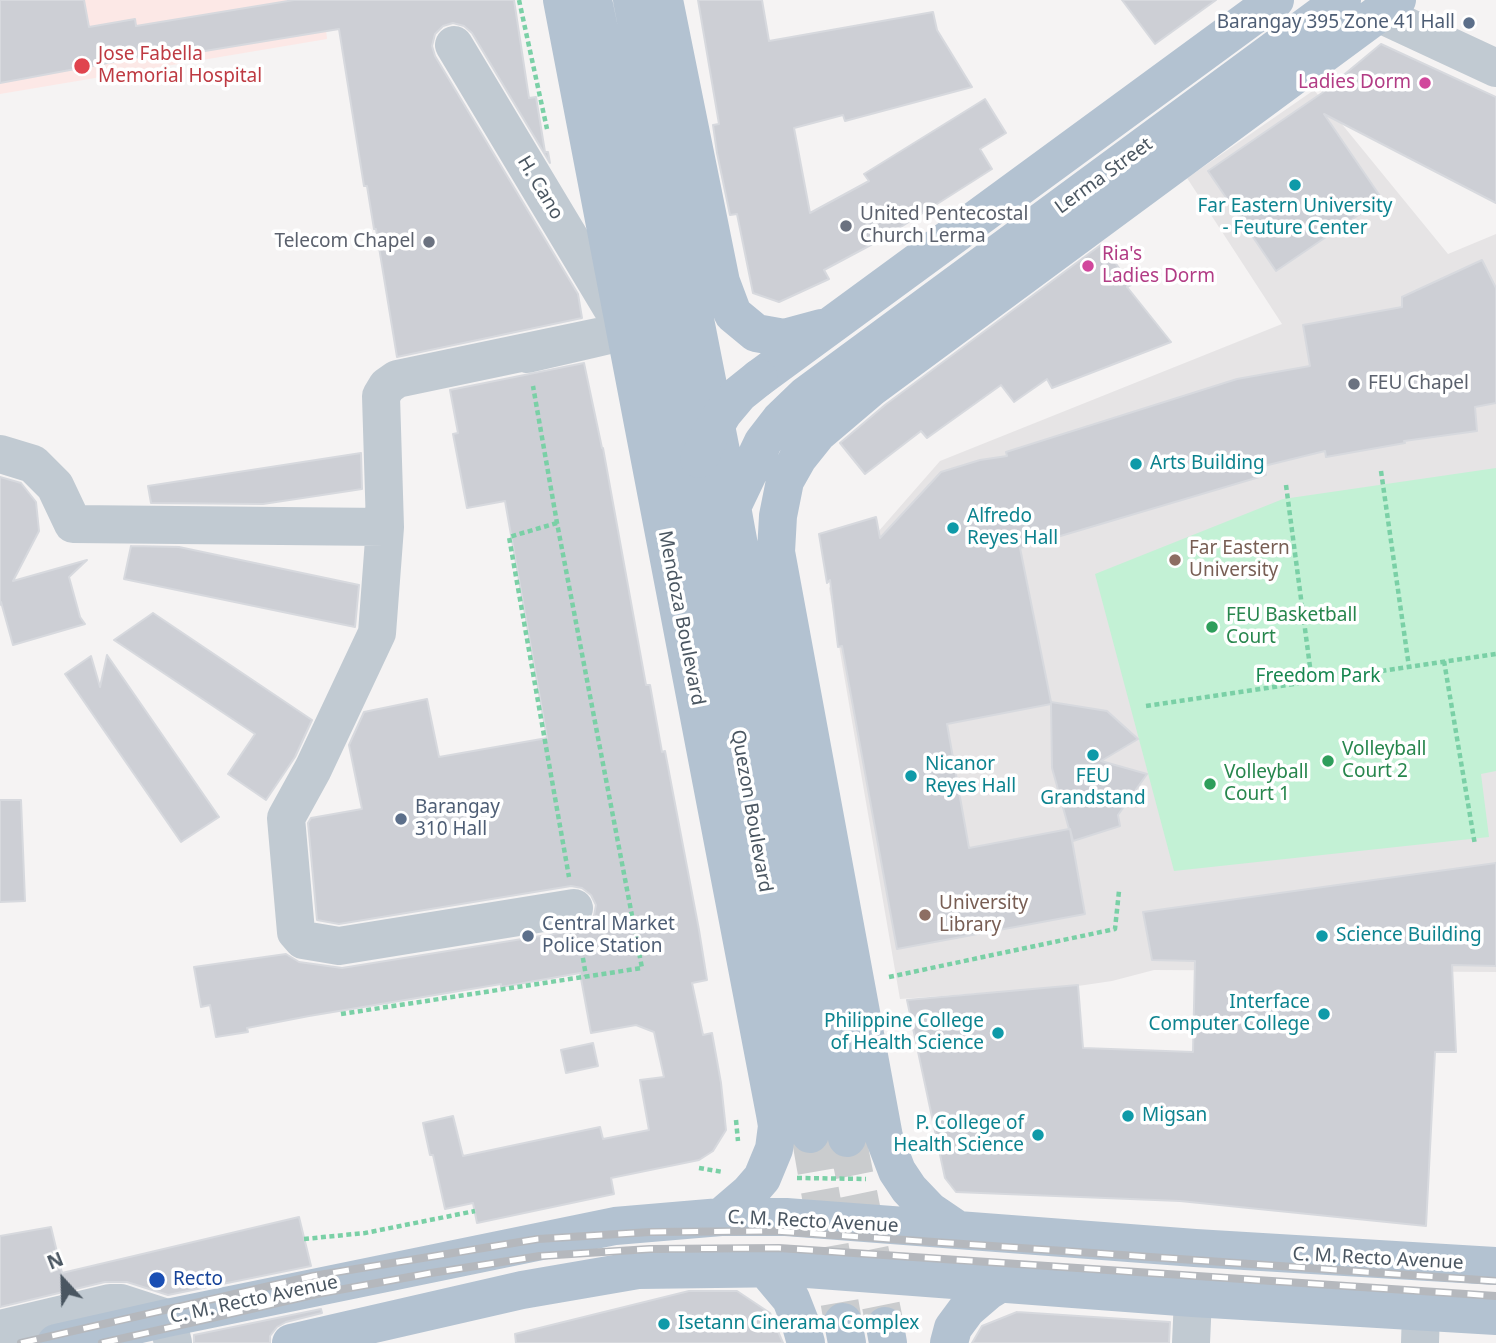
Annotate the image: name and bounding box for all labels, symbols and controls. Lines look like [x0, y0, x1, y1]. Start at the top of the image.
place label: Barangay 395 Zone 41 Hall [1217, 12, 1455, 34]
marker: Barangay 395 Zone 41 Hall [1461, 15, 1477, 31]
place label: Jose Fabella Memorial Hospital [98, 44, 262, 88]
marker: Jose Fabella Memorial Hospital [72, 56, 92, 76]
place label: Ladies Dorm [1298, 72, 1411, 94]
marker: Ladies Dorm [1417, 75, 1433, 91]
street label: Lerma Street [1051, 133, 1157, 219]
street label: H. Cano [512, 152, 568, 224]
marker: Far Eastern University - Feuture Center [1287, 177, 1303, 193]
place label: Far Eastern University - Feuture Center [1197, 196, 1393, 240]
place label: United Pentecostal Church Lerma [860, 204, 1028, 248]
marker: United Pentecostal Church Lerma [838, 218, 854, 234]
place label: Telecom Chapel [274, 231, 415, 253]
marker: Telecom Chapel [421, 234, 437, 250]
place label: Ria's Ladies Dorm [1102, 244, 1215, 288]
marker: Ria's Ladies Dorm [1080, 258, 1096, 274]
place label: FEU Chapel [1368, 373, 1469, 395]
marker: FEU Chapel [1346, 376, 1362, 392]
place label: Arts Building [1150, 453, 1265, 475]
marker: Arts Building [1128, 456, 1144, 472]
place label: Alfredo Reyes Hall [967, 506, 1058, 550]
marker: Alfredo Reyes Hall [945, 520, 961, 536]
street label: Mendoza Boulevard [653, 529, 709, 707]
place label: Far Eastern University [1189, 538, 1290, 582]
marker: Far Eastern University [1167, 552, 1183, 568]
place label: FEU Basketball Court [1226, 605, 1357, 649]
marker: FEU Basketball Court [1204, 619, 1220, 635]
park label: Freedom Park [1256, 666, 1380, 688]
street label: Quezon Boulevard [725, 728, 777, 894]
place label: Volleyball Court 2 [1342, 739, 1426, 783]
marker: FEU Grandstand [1085, 747, 1101, 763]
marker: Volleyball Court 2 [1320, 753, 1336, 769]
place label: Nicanor Reyes Hall [925, 754, 1016, 798]
place label: Volleyball Court 1 [1224, 762, 1308, 806]
place label: FEU Grandstand [1040, 766, 1146, 810]
marker: Nicanor Reyes Hall [903, 768, 919, 784]
marker: Volleyball Court 1 [1202, 776, 1218, 792]
place label: Barangay 310 Hall [415, 797, 500, 841]
marker: Barangay 310 Hall [393, 811, 409, 827]
place label: University Library [939, 893, 1028, 937]
marker: University Library [917, 907, 933, 923]
place label: Central Market Police Station [542, 914, 675, 958]
place label: Science Building [1336, 925, 1482, 947]
marker: Central Market Police Station [520, 928, 536, 944]
marker: Science Building [1314, 928, 1330, 944]
place label: Interface Computer College [1149, 992, 1310, 1036]
marker: Interface Computer College [1316, 1006, 1332, 1022]
place label: Philippine College of Health Science [824, 1011, 984, 1055]
marker: Philippine College of Health Science [990, 1025, 1006, 1041]
place label: Migsan [1142, 1105, 1207, 1127]
marker: Migsan [1120, 1108, 1136, 1124]
place label: P. College of Health Science [893, 1113, 1024, 1157]
marker: P. College of Health Science [1030, 1127, 1046, 1143]
street label: C. M. Recto Avenue [727, 1206, 899, 1238]
street label: C. M. Recto Avenue [1292, 1243, 1464, 1275]
north arrow [28, 1245, 98, 1315]
text: N [43, 1246, 67, 1275]
place label: Recto [173, 1269, 223, 1291]
marker: Recto [147, 1270, 167, 1290]
street label: C. M. Recto Avenue [168, 1271, 340, 1329]
place label: Isetann Cinerama Complex [678, 1313, 919, 1335]
marker: Isetann Cinerama Complex [656, 1316, 672, 1332]

